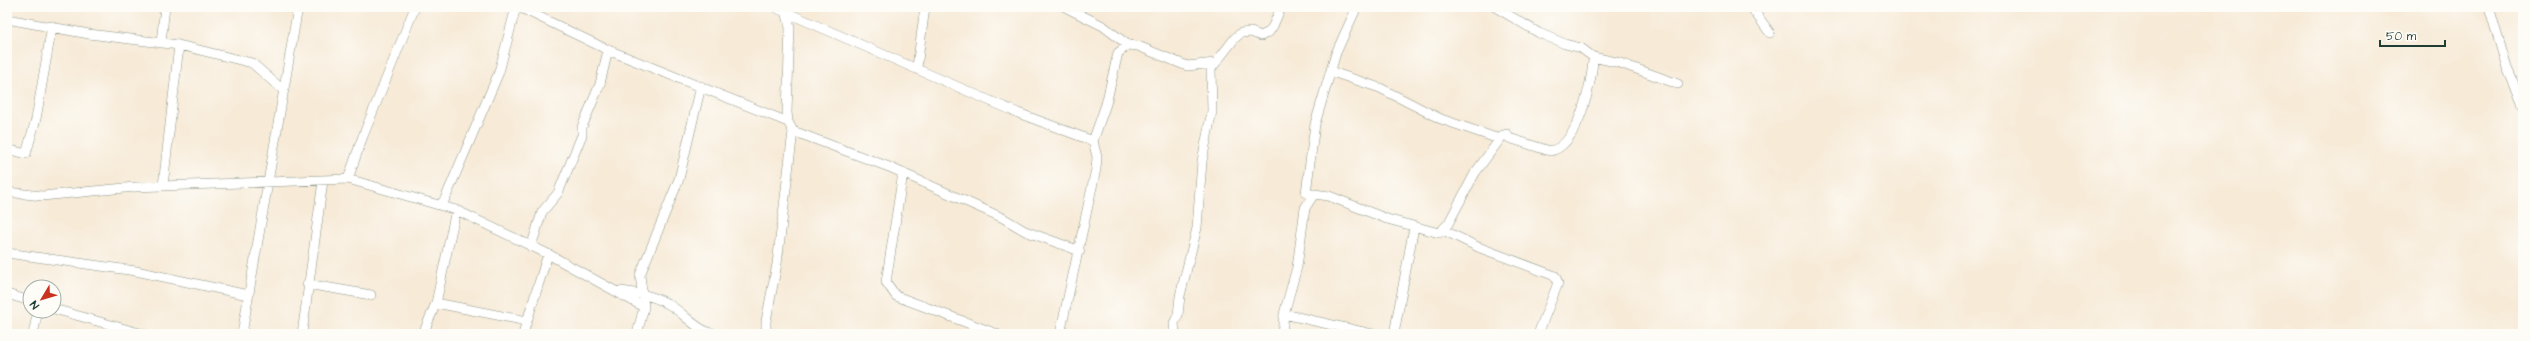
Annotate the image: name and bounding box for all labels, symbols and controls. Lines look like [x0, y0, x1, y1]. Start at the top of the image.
scale bar [2380, 22, 2445, 48]
text: 50 m [2386, 28, 2417, 45]
north arrow [22, 279, 62, 319]
text: N [26, 297, 43, 312]

